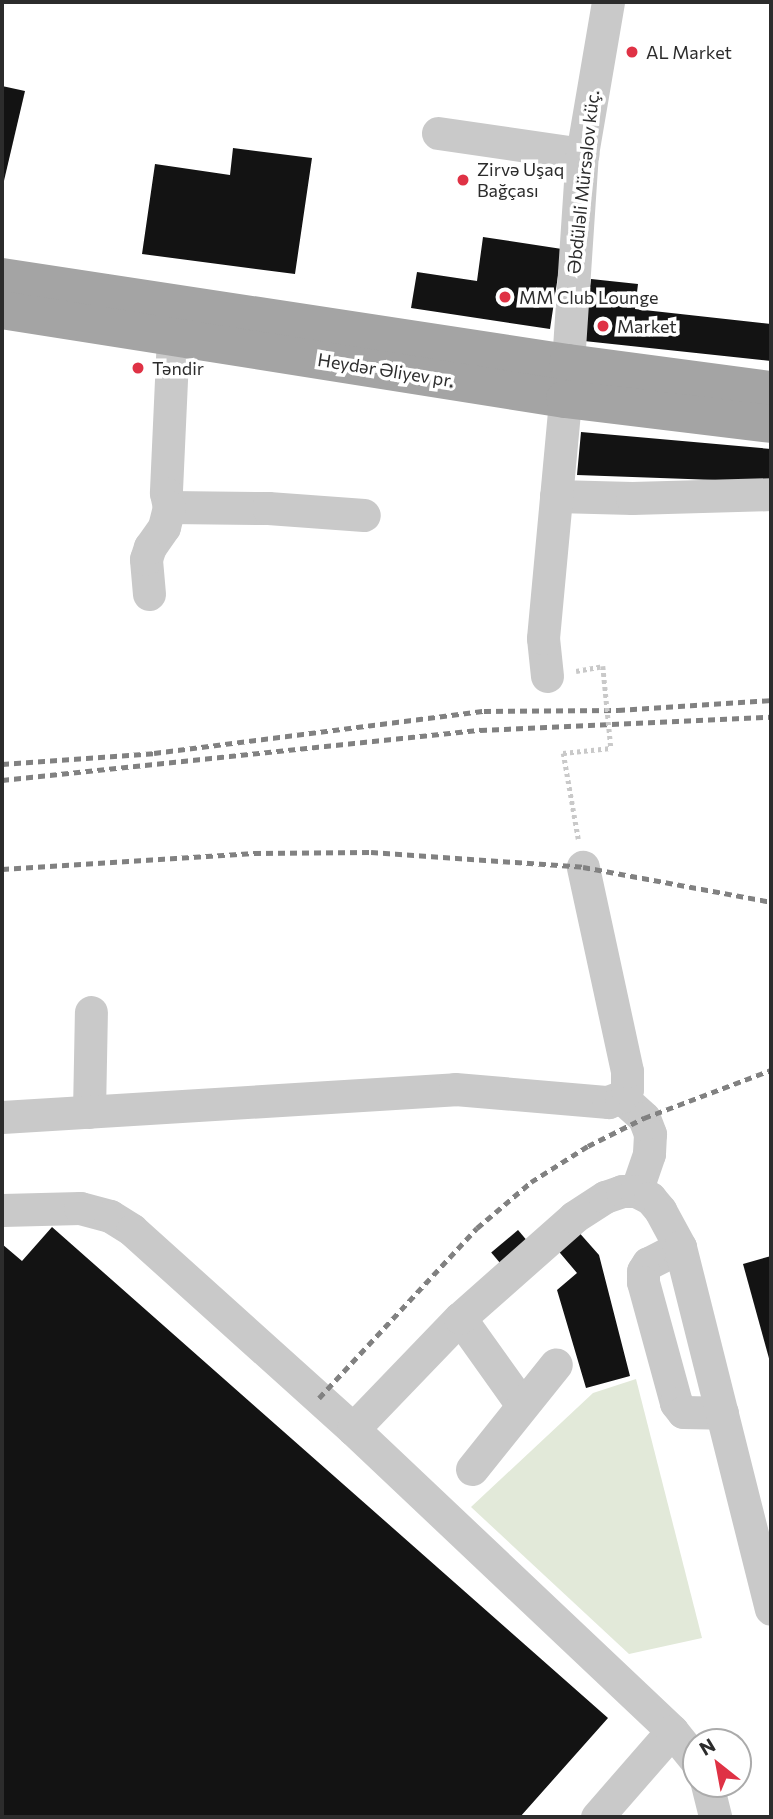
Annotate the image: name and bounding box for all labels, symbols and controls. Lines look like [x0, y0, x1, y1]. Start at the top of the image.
place label: AL Market [646, 41, 732, 63]
marker: AL Market [624, 44, 640, 60]
street label: Əbdüləli Mürsəlov küç. [563, 89, 603, 275]
place label: Zirvə Uşaq Bağçası [477, 159, 564, 202]
marker: Zirvə Uşaq Bağçası [455, 172, 471, 188]
place label: MM Club Lounge [519, 286, 658, 308]
marker: MM Club Lounge [497, 289, 513, 305]
place label: Market [617, 315, 677, 337]
marker: Market [595, 318, 611, 334]
street label: Heydər Əliyev pr. [316, 349, 456, 391]
place label: Təndir [152, 357, 204, 379]
marker: Təndir [130, 360, 146, 376]
north arrow [682, 1728, 752, 1798]
text: N [695, 1733, 719, 1760]

